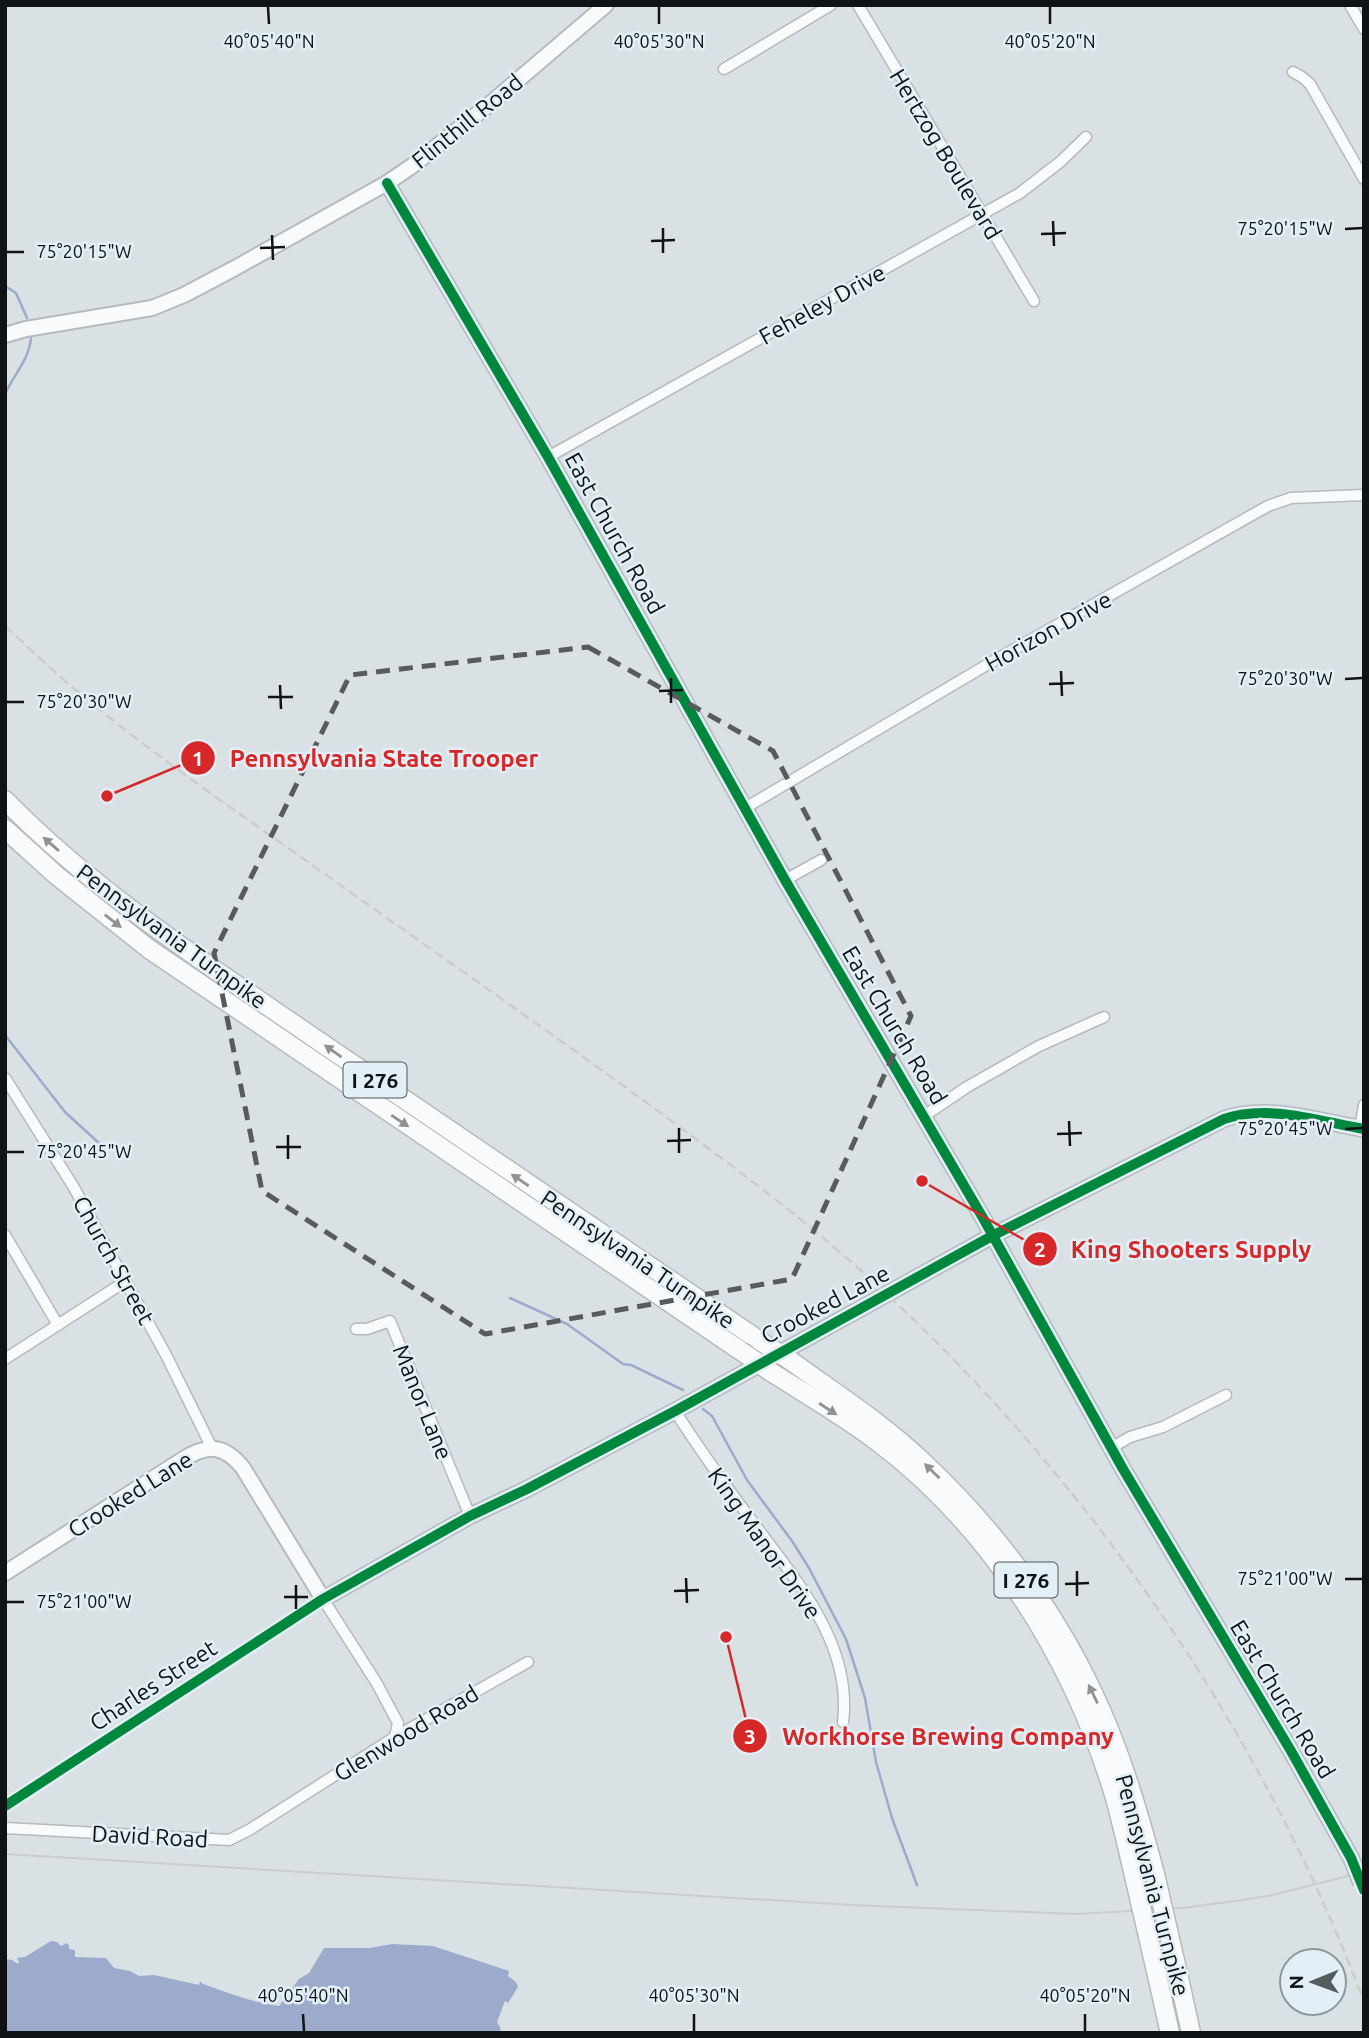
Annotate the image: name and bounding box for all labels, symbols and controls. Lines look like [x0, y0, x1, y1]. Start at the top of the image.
text: 40°05'40"N [223, 31, 315, 51]
text: 40°05'30"N [613, 31, 705, 51]
text: 40°05'20"N [1004, 31, 1096, 51]
street label: Hertzog Boulevard [885, 64, 1007, 244]
street label: Flinthill Road [407, 69, 527, 173]
text: 75°20'15"W [1237, 218, 1333, 238]
text: 75°20'15"W [36, 241, 132, 261]
street label: Feheley Drive [755, 259, 889, 349]
street label: East Church Road [560, 448, 670, 618]
street label: Horizon Drive [981, 586, 1115, 676]
text: 75°20'30"W [1237, 668, 1333, 688]
text: 75°20'30"W [36, 691, 132, 711]
callout: Pennsylvania State Trooper [181, 736, 552, 781]
text: Pennsylvania State Trooper [230, 745, 538, 772]
text: 1 [192, 746, 204, 770]
one-way arrow [42, 836, 60, 852]
street label: Pennsylvania Turnpike [72, 859, 272, 1013]
one-way arrow [103, 914, 121, 929]
street label: East Church Road [838, 941, 952, 1109]
one-way arrow [324, 1044, 342, 1058]
road number: I 276 [344, 1062, 406, 1098]
one-way arrow [391, 1114, 409, 1128]
text: 75°20'45"W [1237, 1118, 1333, 1138]
text: 75°20'45"W [36, 1141, 132, 1161]
one-way arrow [510, 1173, 530, 1186]
street label: Pennsylvania Turnpike [536, 1185, 740, 1333]
street label: Church Street [69, 1192, 159, 1328]
callout: King Shooters Supply [1022, 1227, 1325, 1272]
text: King Shooters Supply [1071, 1236, 1311, 1263]
text: 2 [1034, 1237, 1046, 1261]
street label: Crooked Lane [757, 1260, 893, 1348]
street label: Manor Lane [389, 1341, 457, 1463]
one-way arrow [819, 1402, 838, 1415]
street label: Crooked Lane [63, 1446, 197, 1542]
street label: King Manor Drive [704, 1463, 826, 1623]
one-way arrow [924, 1463, 941, 1479]
road number: I 276 [995, 1562, 1058, 1598]
text: 75°21'00"W [1237, 1568, 1333, 1588]
text: 75°21'00"W [36, 1591, 132, 1611]
street label: East Church Road [1226, 1615, 1340, 1783]
street label: Charles Street [85, 1635, 221, 1735]
street label: Glenwood Road [329, 1680, 483, 1786]
one-way arrow [1088, 1684, 1099, 1704]
callout: Workhorse Brewing Company [733, 1714, 1127, 1759]
text: Workhorse Brewing Company [782, 1723, 1114, 1750]
text: 3 [744, 1724, 756, 1748]
street label: Pennsylvania Turnpike [1111, 1772, 1195, 1998]
street label: David Road [91, 1820, 209, 1852]
north arrow [1278, 1947, 1348, 2017]
text: N [1285, 1975, 1307, 1990]
text: 40°05'40"N [257, 1985, 349, 2005]
text: 40°05'30"N [648, 1985, 740, 2005]
text: 40°05'20"N [1039, 1985, 1131, 2005]

